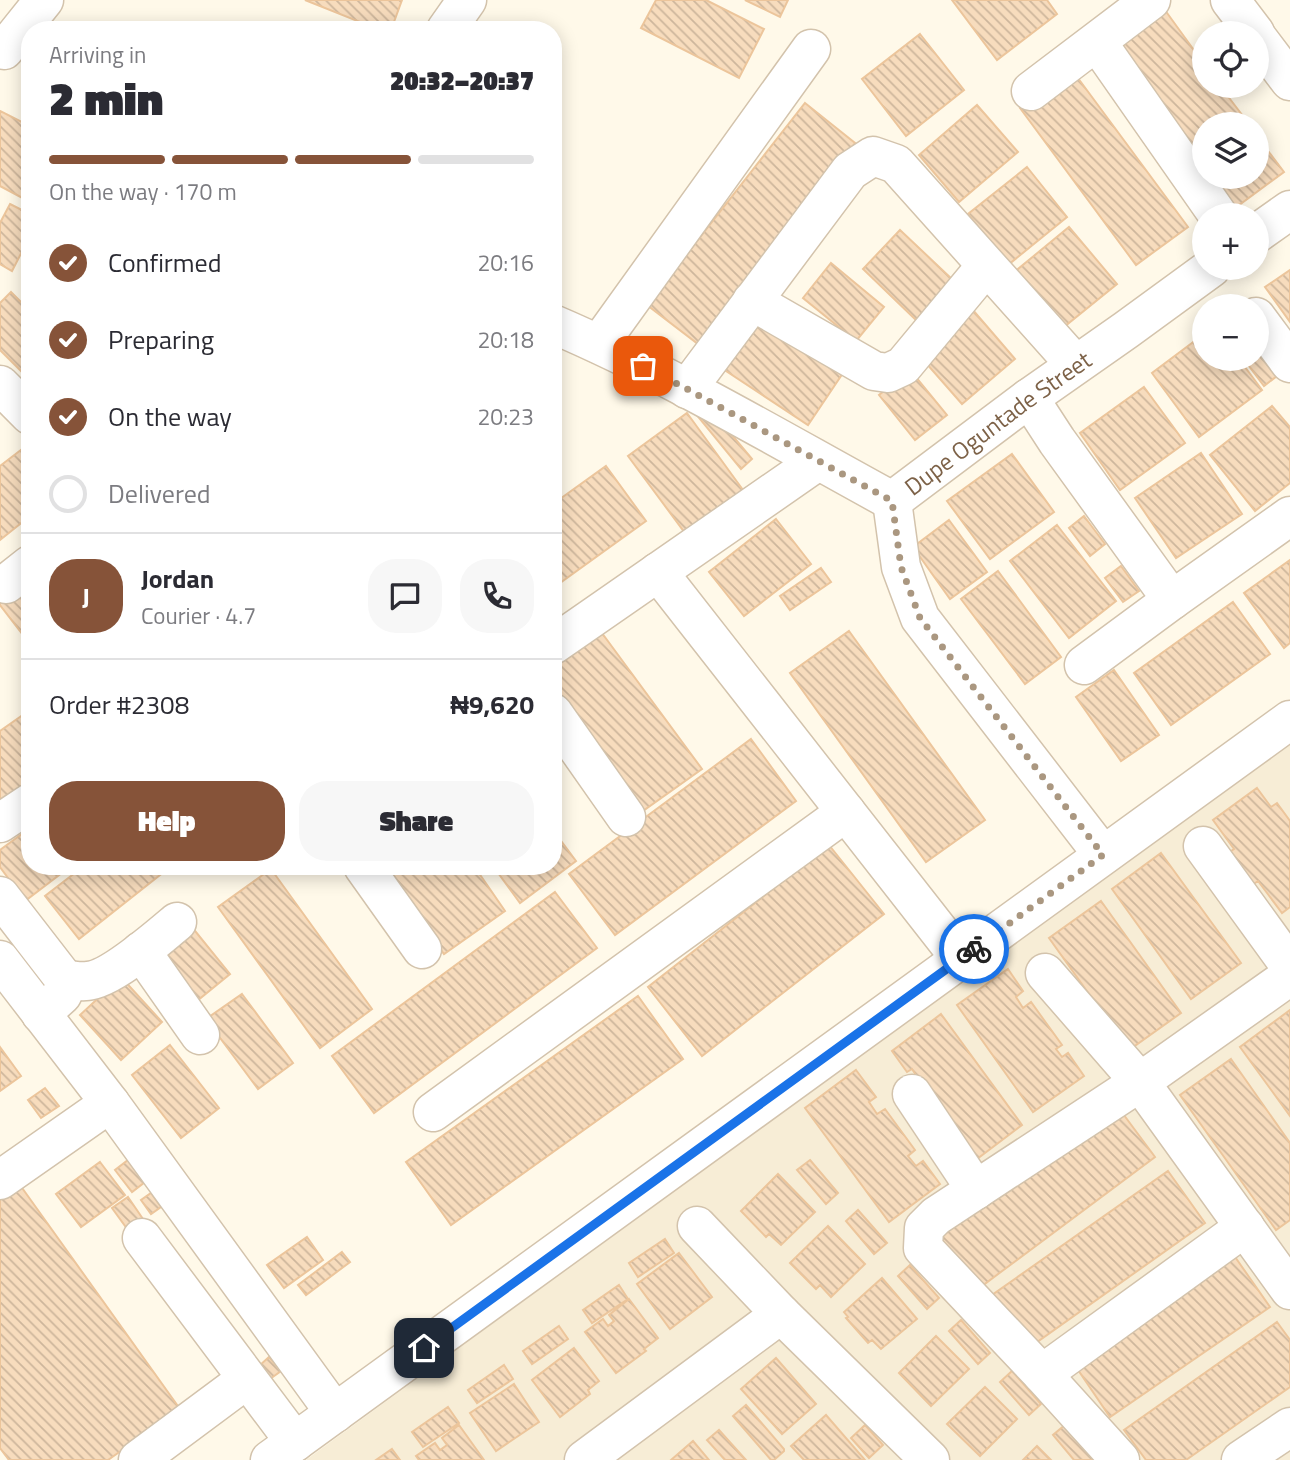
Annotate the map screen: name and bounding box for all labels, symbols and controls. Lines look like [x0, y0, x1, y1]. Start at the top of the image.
map controls [1192, 21, 1269, 371]
button: locate [1192, 21, 1269, 98]
text: Arriving in [49, 37, 146, 72]
text: 20:32–20:37 [390, 61, 534, 100]
text: 2 min [49, 63, 163, 133]
button: layers [1192, 112, 1269, 189]
text: On the way · 170 m [49, 174, 237, 209]
button: + [1192, 203, 1269, 280]
text: Confirmed [108, 243, 222, 282]
icon: check [49, 244, 87, 282]
text: 20:16 [477, 245, 534, 280]
button: − [1192, 294, 1269, 371]
text: Preparing [108, 320, 214, 359]
icon: check [49, 321, 87, 359]
text: 20:18 [477, 322, 534, 357]
pin [613, 336, 673, 396]
street label: Dupe Oguntade Street [896, 341, 1099, 504]
icon: bag [624, 347, 662, 385]
text: On the way [108, 397, 232, 436]
icon: check [49, 398, 87, 436]
text: 20:23 [477, 399, 534, 434]
text: Delivered [108, 474, 211, 513]
text: Jordan [141, 559, 214, 598]
button: chat [368, 559, 442, 633]
button: phone [460, 559, 534, 633]
text: J [82, 577, 90, 616]
text: Courier · 4.7 [141, 598, 256, 633]
text: Order #2308 [49, 685, 189, 724]
text: ₦9,620 [450, 685, 534, 724]
button: Help [49, 781, 285, 861]
button: Share [299, 781, 534, 861]
courier [939, 914, 1009, 984]
icon: bike [955, 930, 993, 968]
pin [394, 1318, 454, 1378]
icon: home [405, 1329, 443, 1367]

